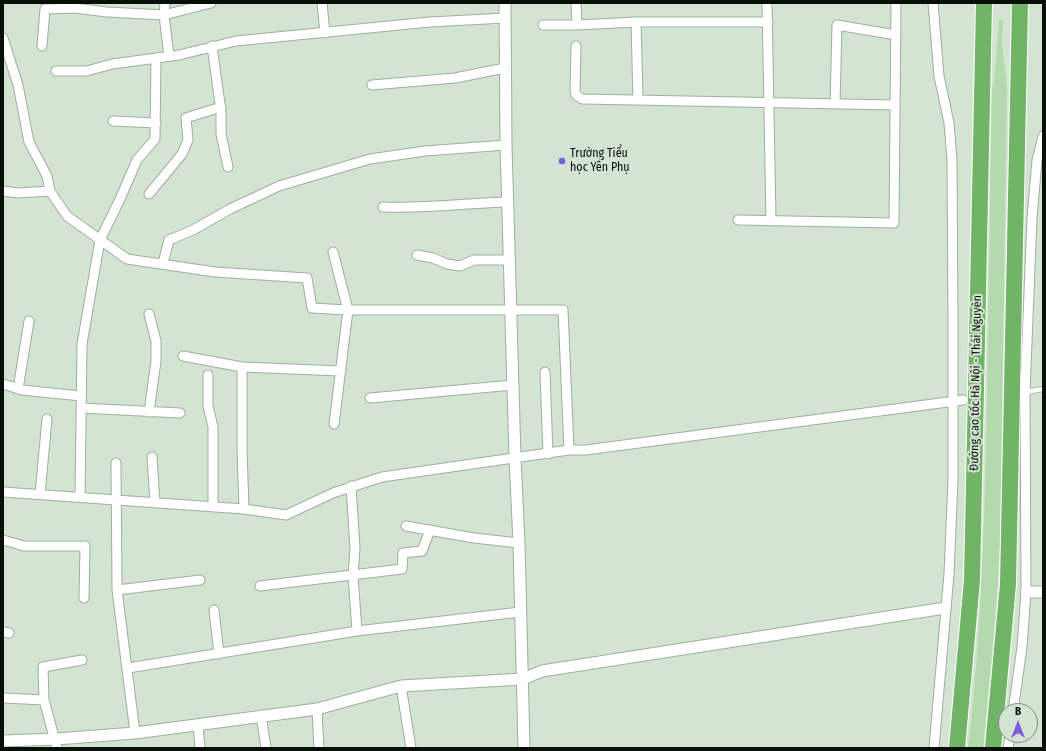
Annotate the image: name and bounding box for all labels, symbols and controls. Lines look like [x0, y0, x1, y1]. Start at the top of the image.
place label: Trường Tiểu học Yên Phụ [570, 147, 630, 175]
marker: Trường Tiểu học Yên Phụ [557, 156, 567, 166]
street label: Đường cao tốc Hà Nội - Thái Nguyên [967, 295, 985, 471]
north arrow [998, 703, 1038, 743]
text: B [1015, 705, 1021, 718]

